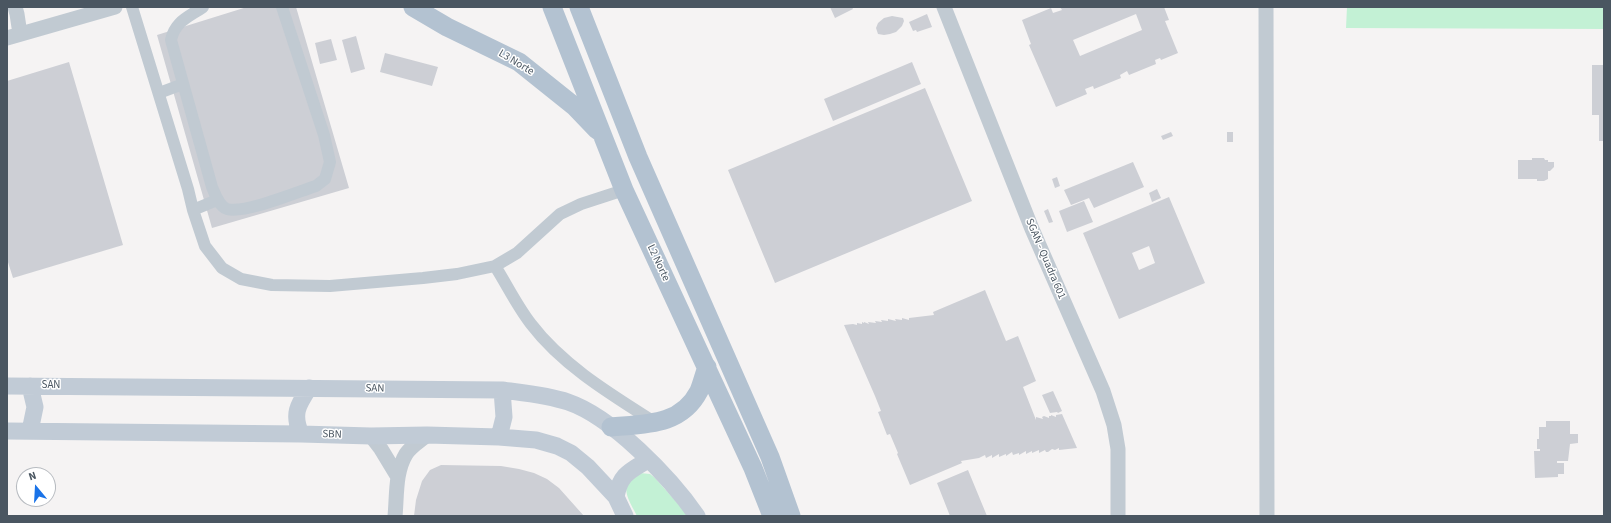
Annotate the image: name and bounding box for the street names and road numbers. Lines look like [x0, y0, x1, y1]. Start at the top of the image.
street label: L3 Norte [496, 47, 536, 79]
street label: SGAN - Quadra 601 [1022, 217, 1068, 301]
street label: L2 Norte [644, 243, 672, 283]
street label: SAN [42, 379, 60, 393]
street label: SAN [365, 382, 385, 396]
street label: SBN [322, 428, 342, 442]

